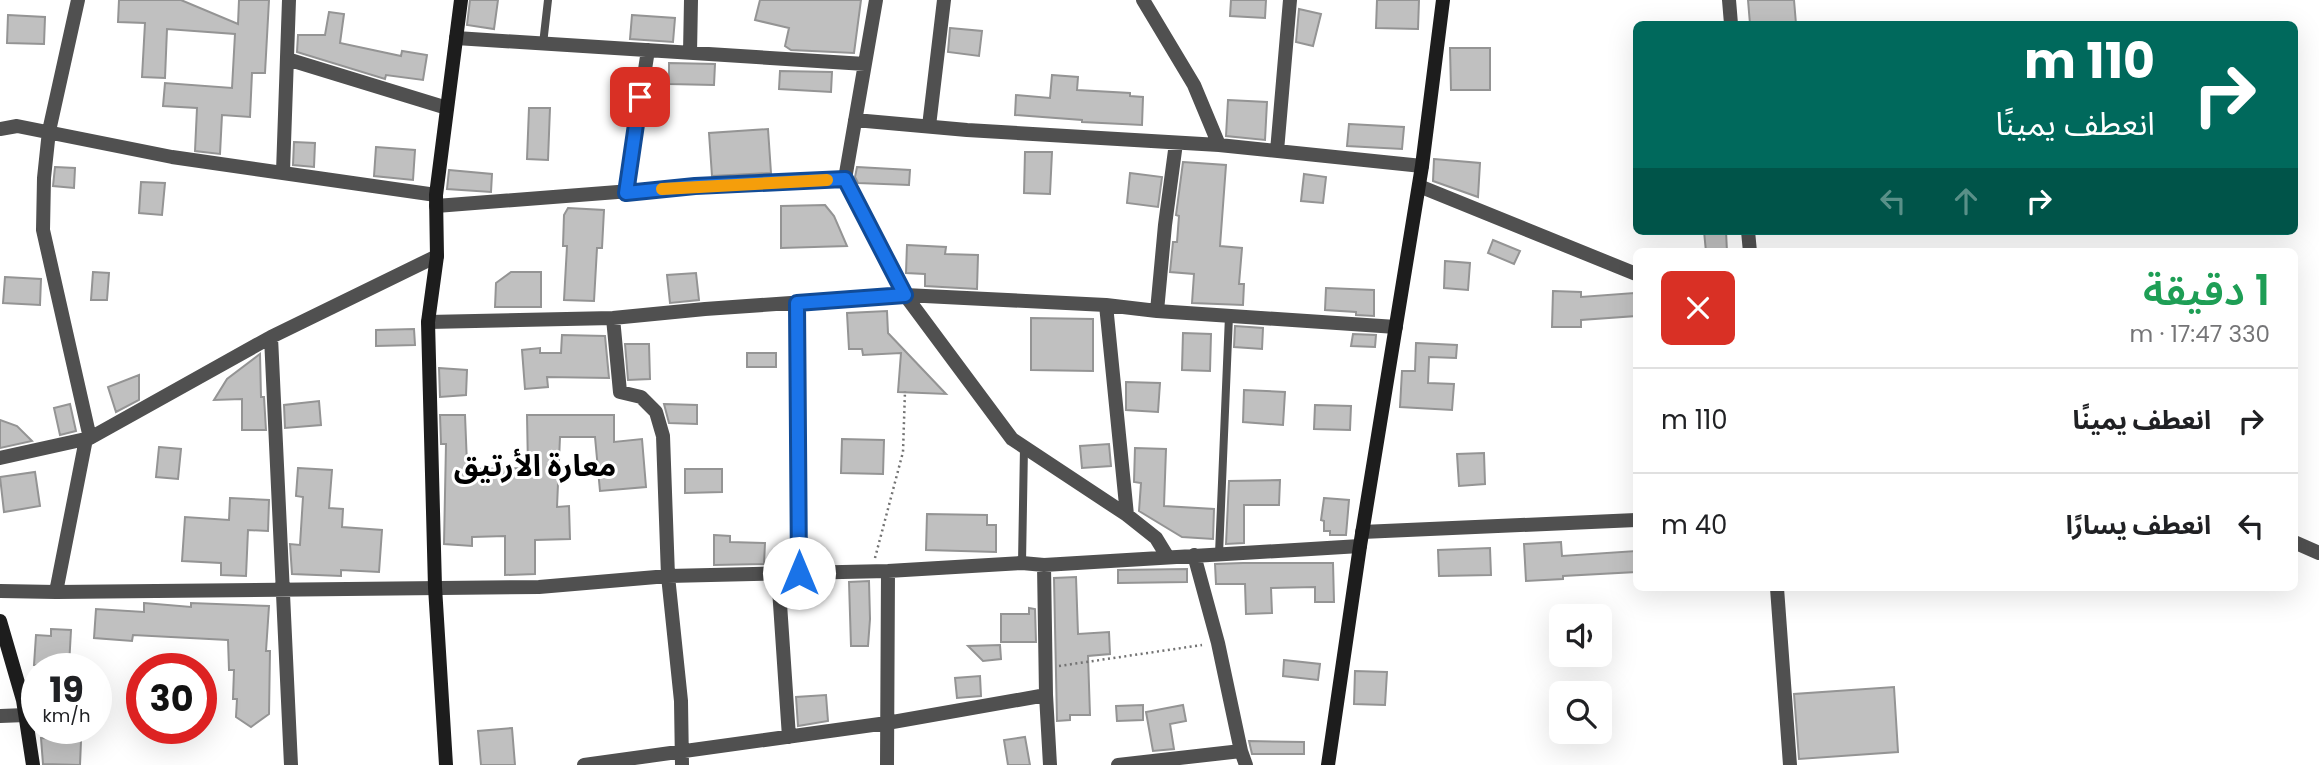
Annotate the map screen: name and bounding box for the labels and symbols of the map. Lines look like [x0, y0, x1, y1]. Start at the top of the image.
pin [610, 67, 670, 127]
district label: معارة الأرتيق [454, 444, 616, 487]
position arrow [762, 536, 836, 610]
speed limit sign: 30 [126, 653, 217, 744]

